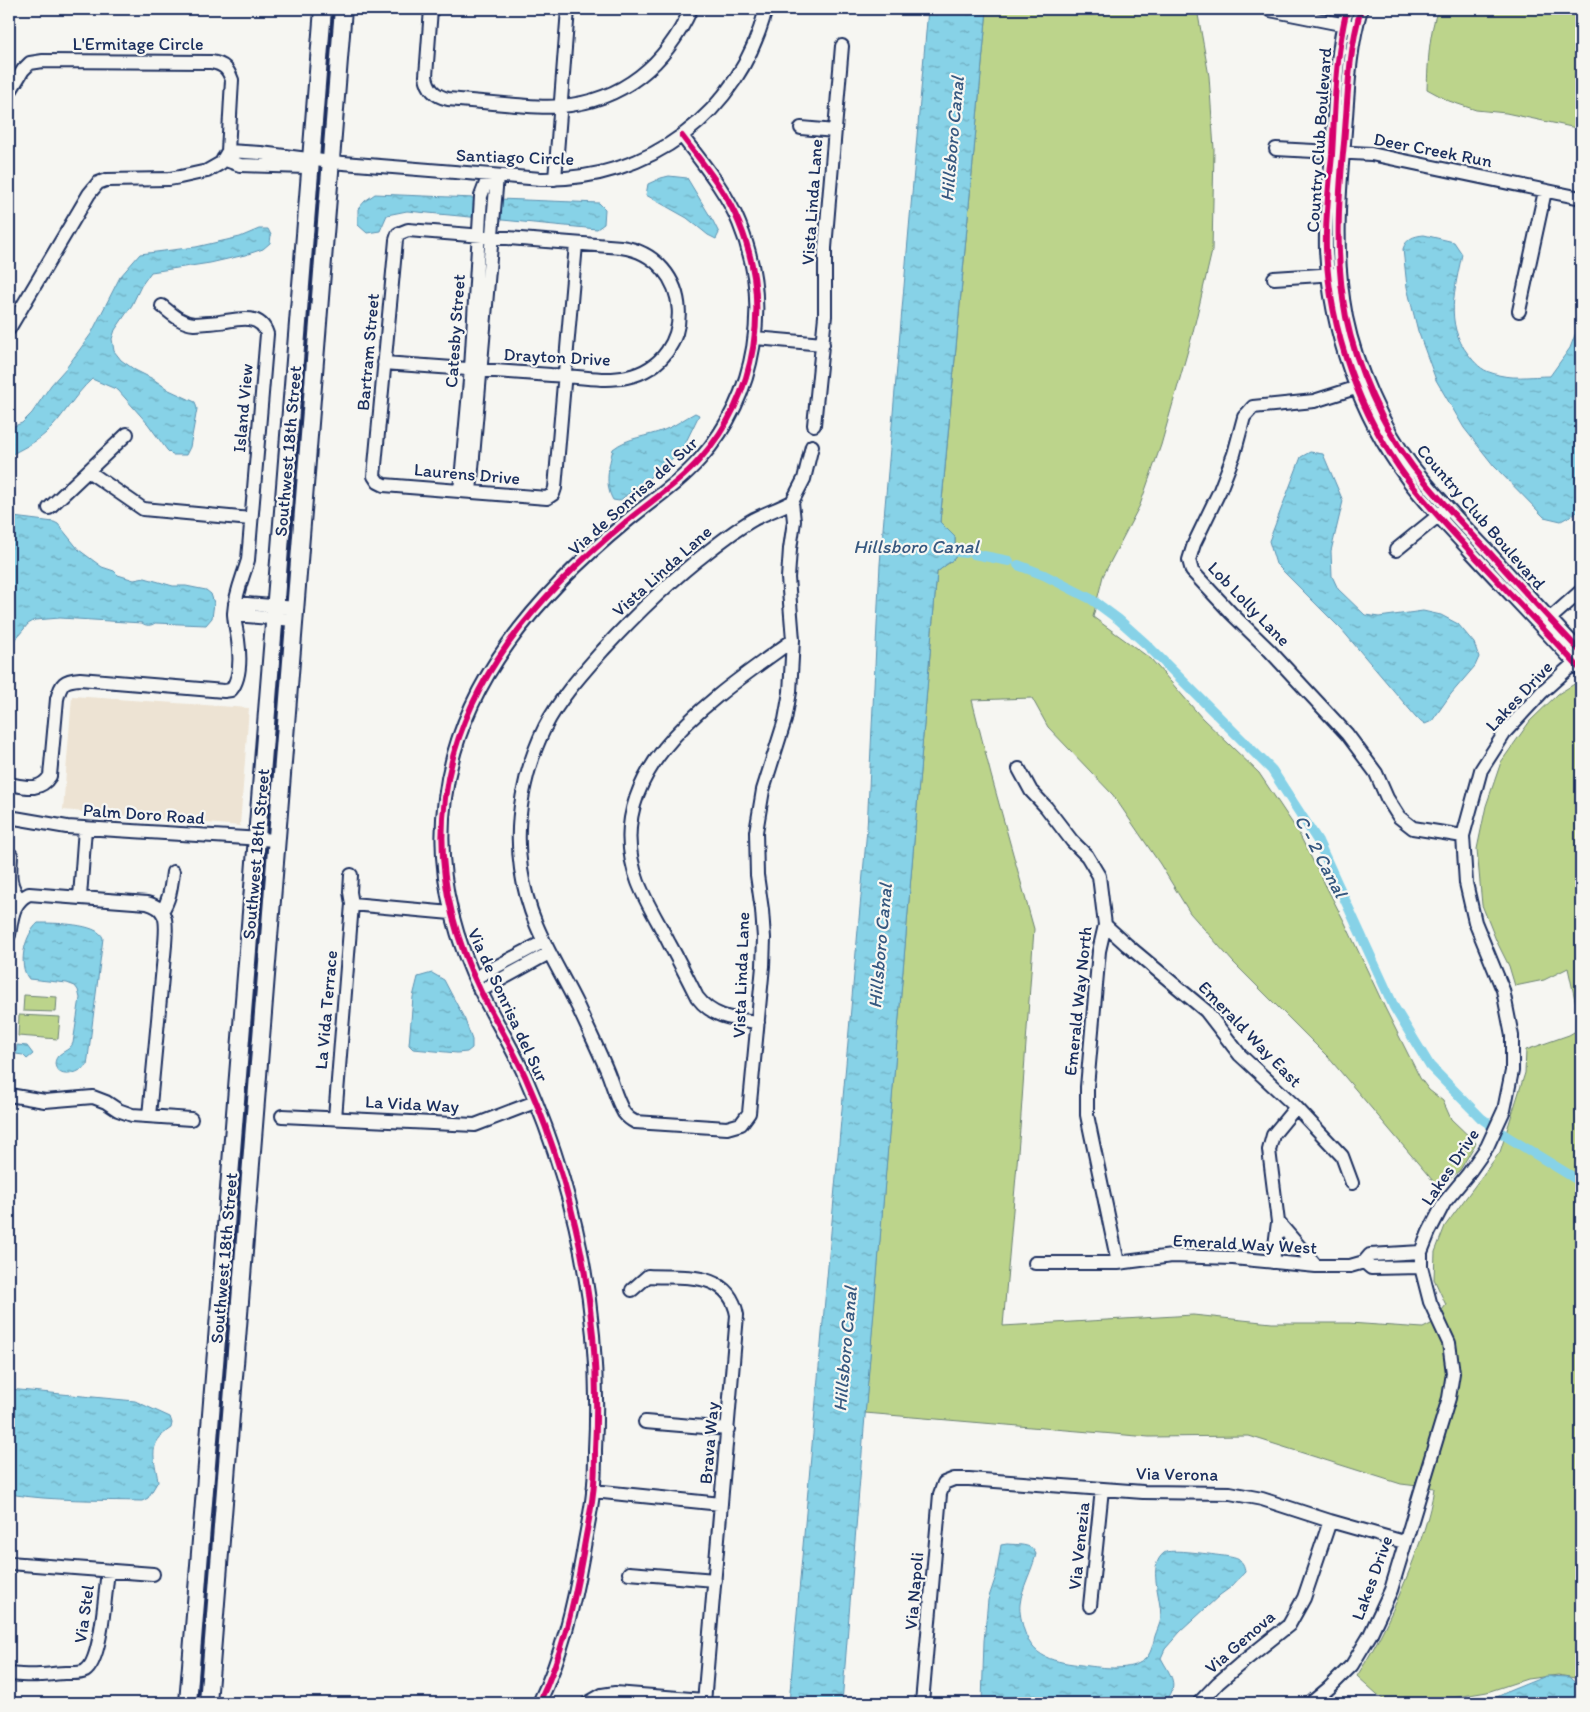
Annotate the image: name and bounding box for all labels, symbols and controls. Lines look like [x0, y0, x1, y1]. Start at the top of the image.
street label: L'Ermitage Circle [72, 33, 204, 55]
street label: Country Club Boulevard [1302, 47, 1336, 233]
water label: Hillsboro Canal [935, 74, 969, 203]
street label: Deer Creek Run [1372, 128, 1494, 172]
street label: Vista Linda Lane [797, 138, 827, 266]
street label: Santiago Circle [456, 144, 574, 170]
street label: Catesby Street [440, 273, 470, 389]
street label: Bartram Street [352, 292, 384, 412]
street label: Drayton Drive [503, 343, 611, 371]
street label: Island View [228, 362, 258, 454]
street label: Southwest 18th Street [270, 364, 306, 537]
street label: Via de Sonrisa del Sur [563, 431, 703, 560]
street label: Country Club Boulevard [1412, 440, 1550, 594]
street label: Laurens Drive [413, 458, 521, 490]
street label: Vista Linda Lane [608, 521, 716, 621]
water label: Hillsboro Canal [853, 535, 980, 558]
street label: Lob Lolly Lane [1203, 557, 1295, 651]
street label: Lakes Drive [1481, 656, 1557, 736]
street label: Southwest 18th Street [238, 767, 274, 940]
street label: Palm Doro Road [82, 799, 206, 829]
water label: C - 2 Canal [1290, 811, 1353, 903]
water label: Hillsboro Canal [863, 881, 897, 1010]
street label: Vista Linda Lane [728, 911, 754, 1039]
street label: Via de Sonrisa del Sur [463, 925, 554, 1086]
street label: Emerald Way North [1059, 925, 1097, 1077]
street label: La Vida Terrace [310, 949, 342, 1071]
street label: Emerald Way East [1194, 976, 1307, 1092]
street label: La Vida Way [364, 1091, 460, 1117]
street label: Lakes Drive [1416, 1124, 1484, 1210]
street label: Southwest 18th Street [206, 1171, 242, 1344]
street label: Emerald Way West [1172, 1229, 1318, 1259]
water label: Hillsboro Canal [828, 1284, 862, 1413]
street label: Brava Way [694, 1400, 724, 1485]
street label: Via Verona [1136, 1462, 1218, 1486]
street label: Via Venezia [1063, 1500, 1095, 1591]
street label: Lakes Drive [1347, 1533, 1397, 1623]
street label: Via Napoli [900, 1551, 928, 1631]
street label: Via Stel [69, 1583, 99, 1645]
street label: Via Genova [1200, 1605, 1280, 1678]

